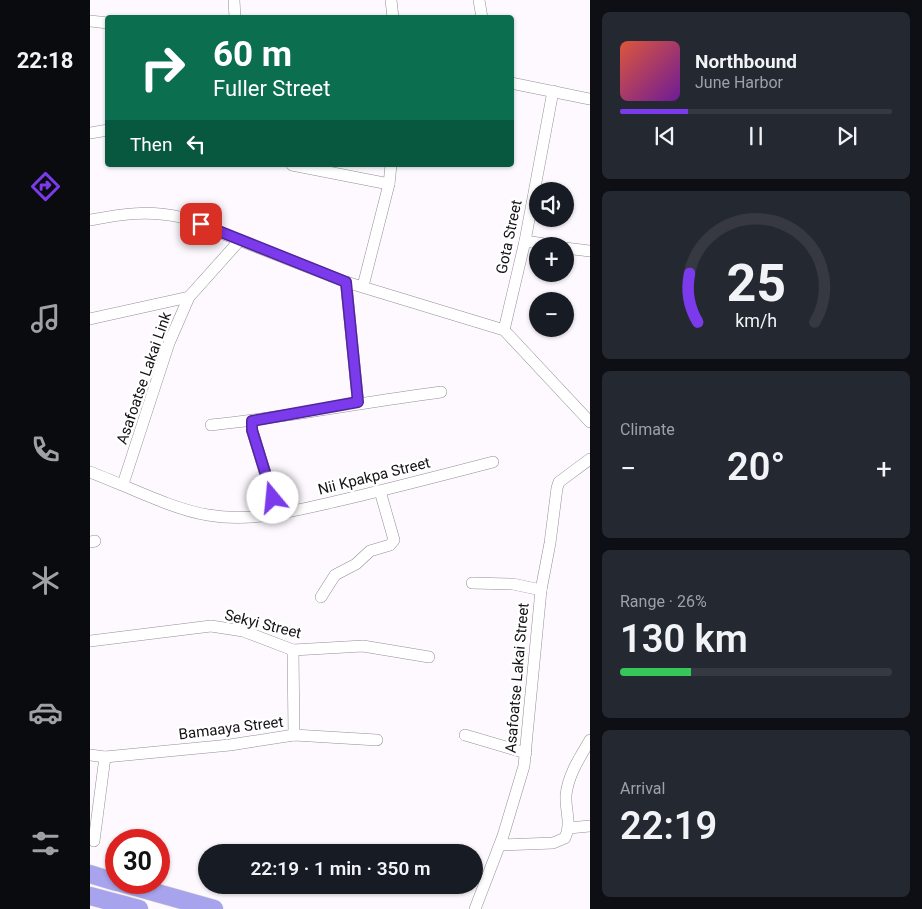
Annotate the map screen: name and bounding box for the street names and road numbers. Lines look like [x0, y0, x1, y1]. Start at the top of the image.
street label: Gota Street [492, 198, 526, 276]
street label: Asafoatse Lakai Link [113, 309, 175, 447]
street label: Nii Kpakpa Street [316, 453, 432, 499]
street label: Asafoatse Lakai Street [501, 602, 533, 754]
street label: Sekyi Street [223, 606, 303, 642]
street label: Bamaaya Street [178, 713, 284, 743]

